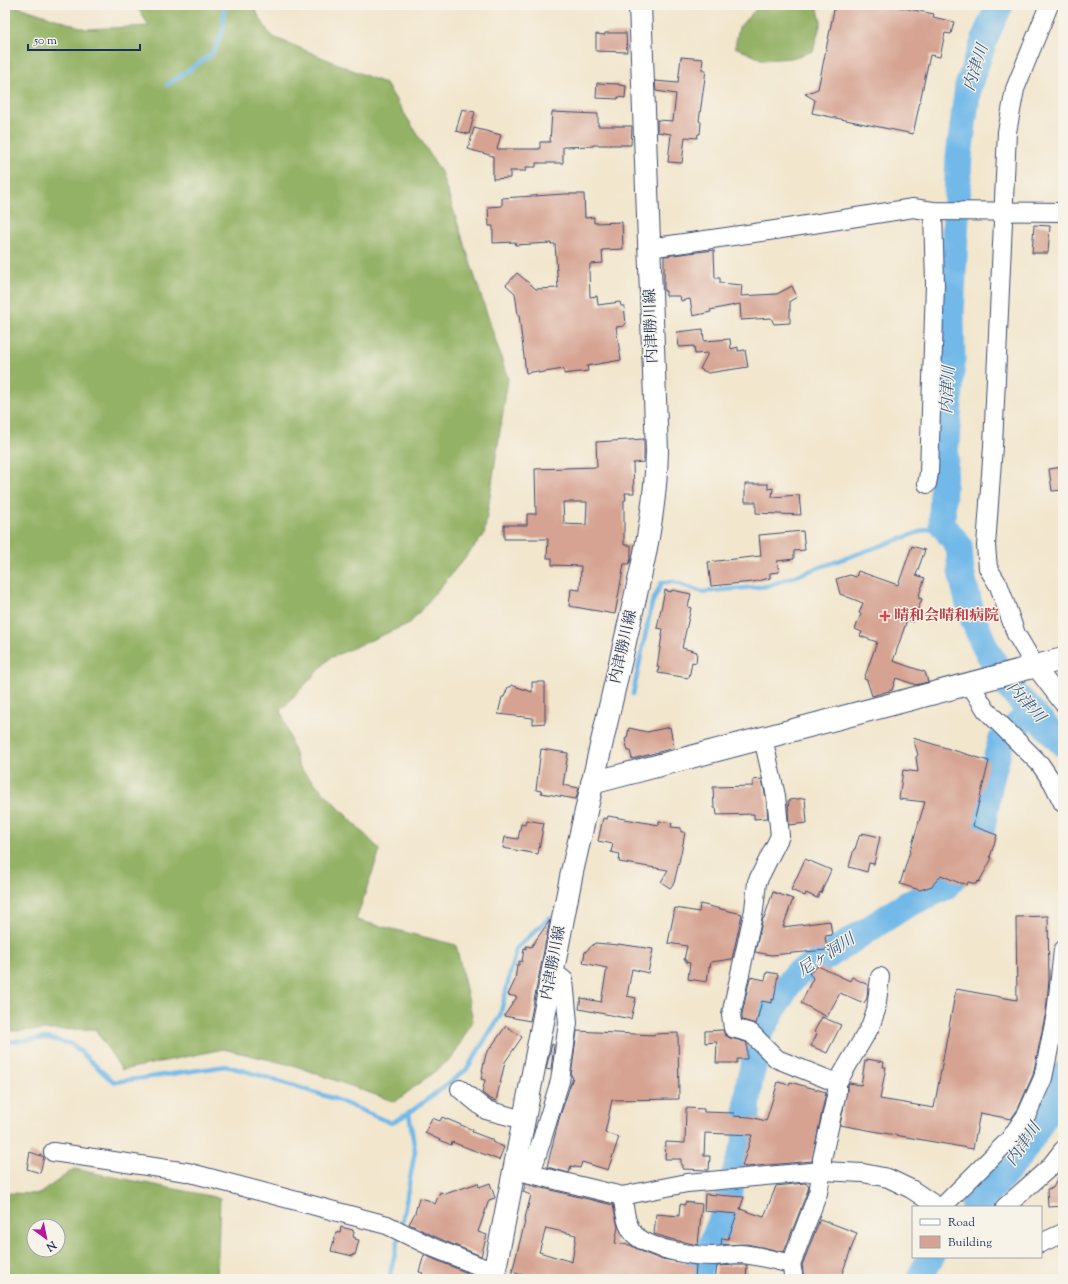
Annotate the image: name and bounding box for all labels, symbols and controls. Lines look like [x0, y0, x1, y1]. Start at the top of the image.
scale bar [28, 26, 140, 52]
text: 50 m [33, 32, 57, 50]
water label: 内津川 [959, 40, 996, 94]
street label: 内津勝川線 [640, 288, 664, 364]
water label: 内津川 [936, 363, 962, 415]
place label: 晴和会晴和病院 [894, 606, 999, 627]
street label: 内津勝川線 [605, 608, 643, 686]
marker: 晴和会晴和病院 [879, 610, 891, 622]
water label: 内津川 [1000, 677, 1051, 730]
street label: 内津勝川線 [537, 924, 571, 1002]
water label: 尼ヶ洞川 [794, 928, 862, 983]
water label: 内津川 [1001, 1117, 1048, 1171]
legend [912, 1206, 1042, 1258]
text: Road [948, 1214, 975, 1232]
north arrow [26, 1218, 66, 1258]
text: Building [948, 1234, 992, 1252]
text: N [43, 1236, 60, 1255]

